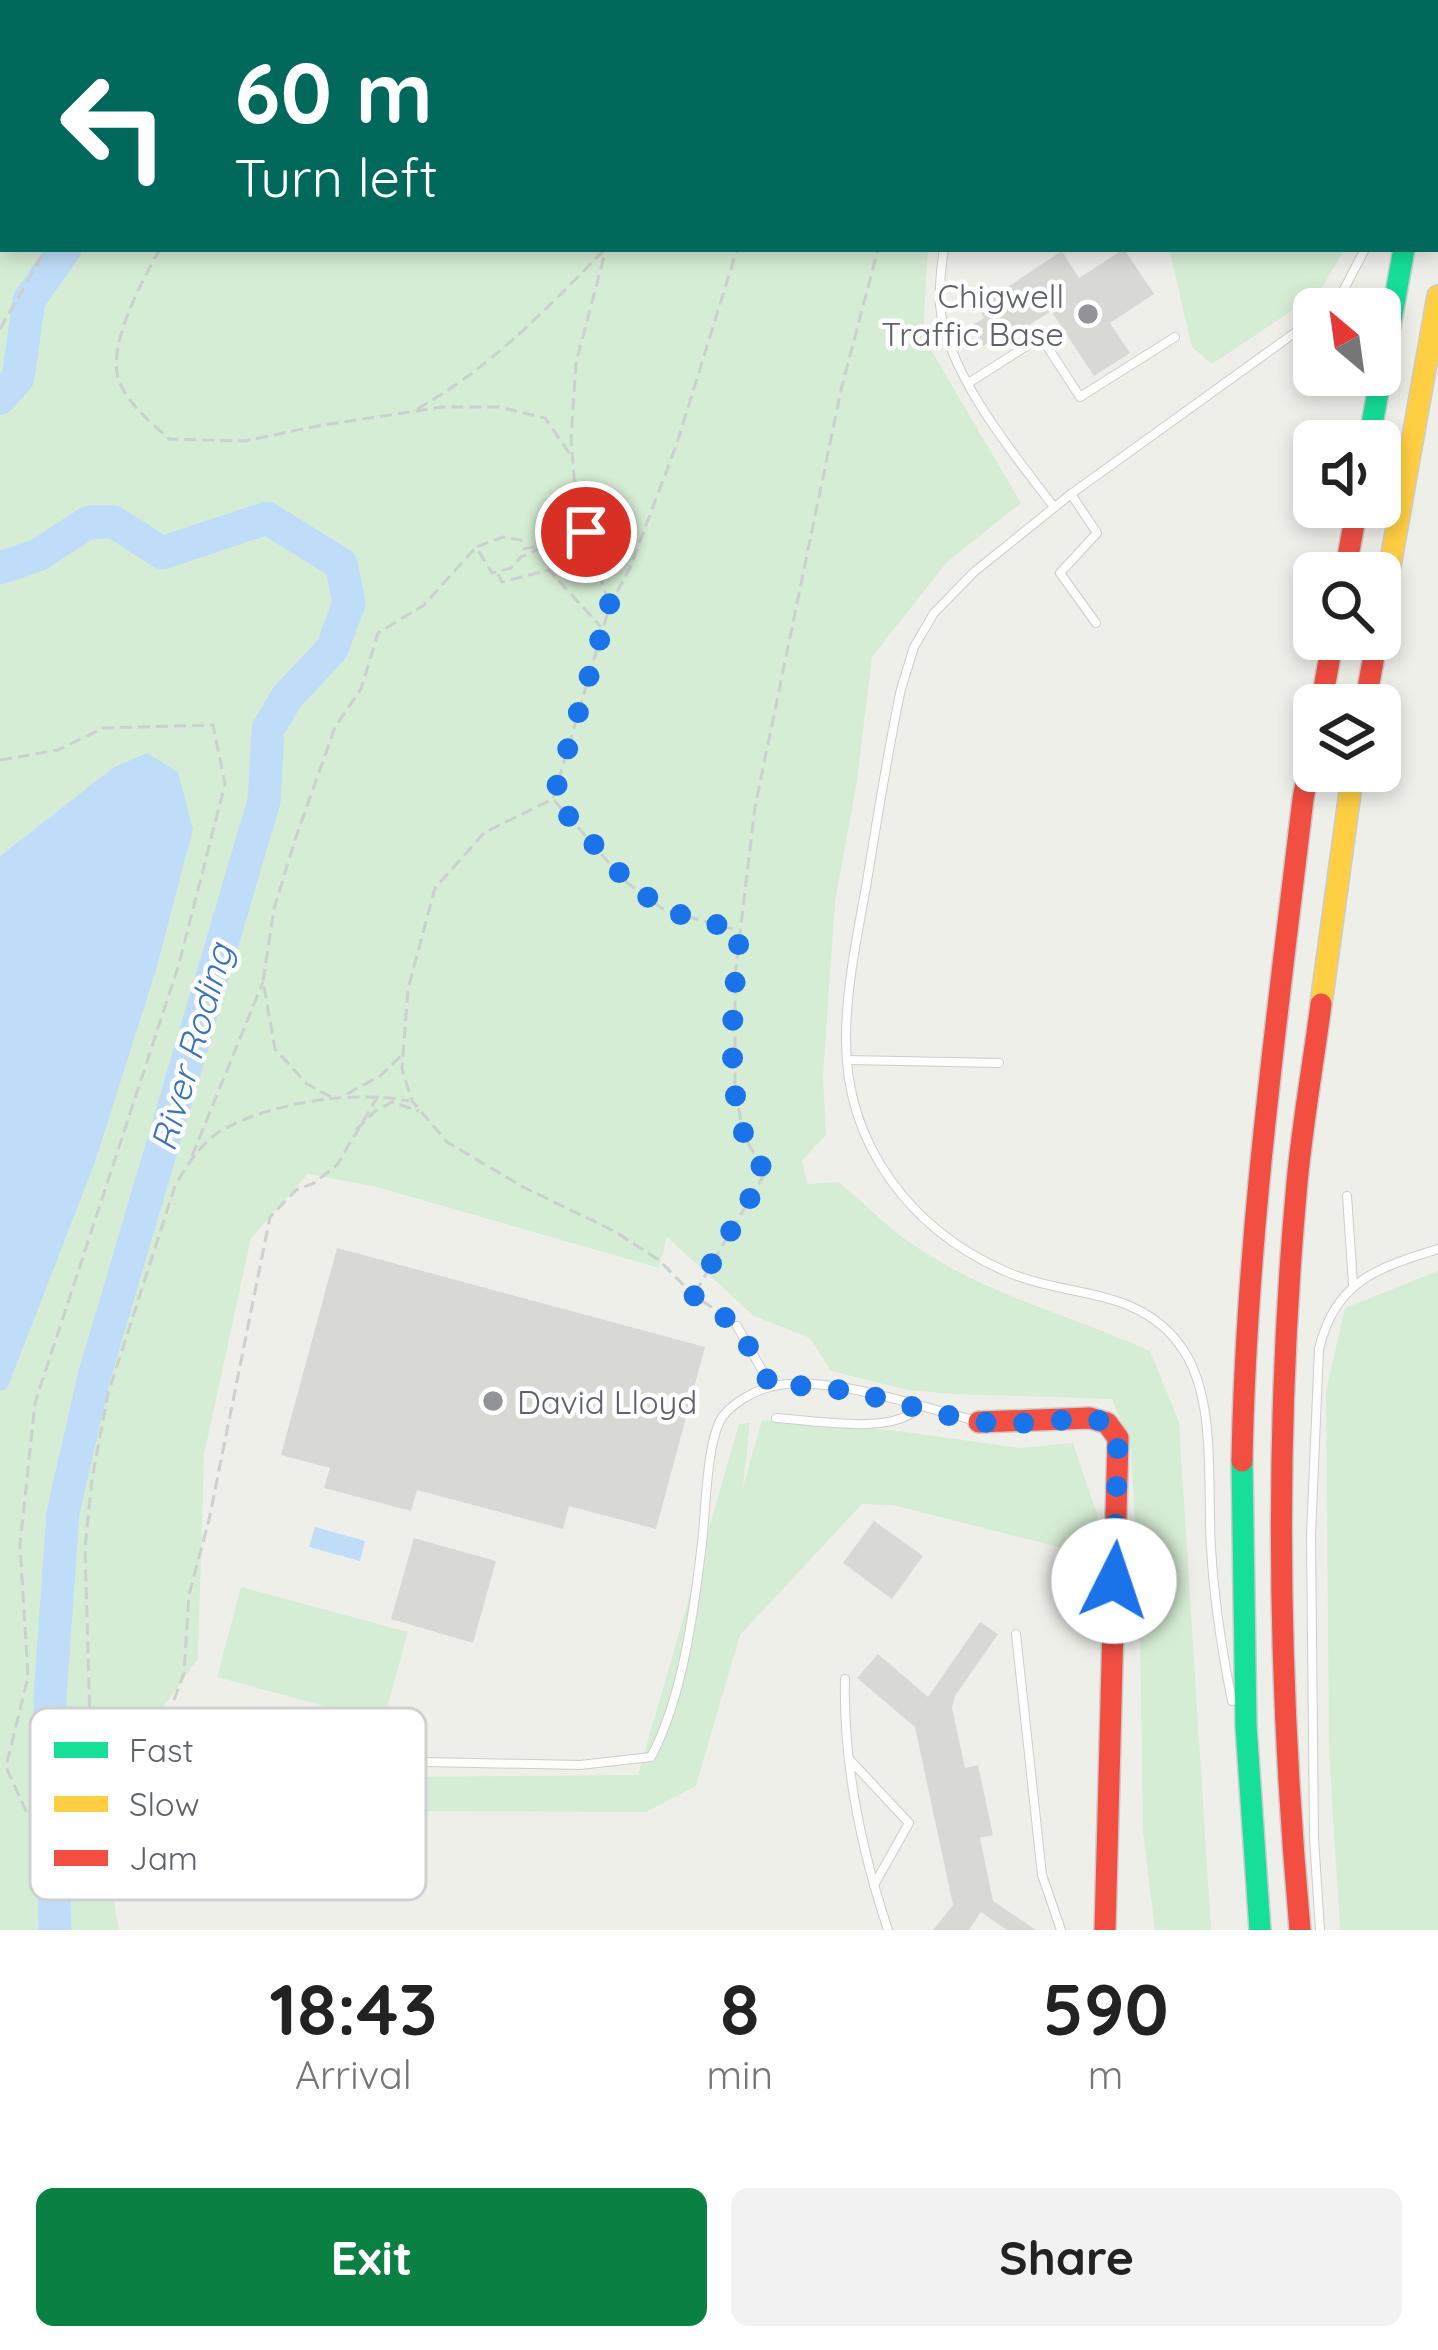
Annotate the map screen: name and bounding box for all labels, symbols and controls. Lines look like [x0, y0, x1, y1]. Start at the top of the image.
text: 60 m [234, 39, 433, 144]
icon: left [36, 48, 192, 204]
text: Turn left [234, 143, 438, 211]
place label: Chigwell Traffic Base [881, 275, 1064, 354]
north arrow [1293, 288, 1401, 396]
map controls [1293, 288, 1401, 792]
marker: Chigwell Traffic Base [1075, 301, 1101, 327]
button: sound [1293, 420, 1401, 528]
pin [535, 481, 637, 583]
icon: arrive [553, 499, 619, 565]
button: search [1293, 552, 1401, 660]
button: layers [1293, 684, 1401, 792]
water label: River Roding [140, 936, 243, 1156]
place label: David Lloyd [517, 1381, 697, 1422]
marker: David Lloyd [480, 1388, 506, 1414]
position arrow [1051, 1518, 1177, 1644]
legend [30, 1708, 426, 1900]
text: Fast [129, 1729, 194, 1770]
text: Slow [129, 1783, 200, 1824]
text: Jam [129, 1837, 198, 1878]
text: 18:43 [269, 1963, 437, 2053]
text: 8 [720, 1963, 760, 2053]
text: 590 [1042, 1963, 1169, 2053]
text: Arrival [295, 2050, 412, 2099]
text: min [707, 2050, 773, 2099]
text: m [1088, 2050, 1123, 2099]
button: Exit [36, 2188, 707, 2326]
button: Share [731, 2188, 1402, 2326]

